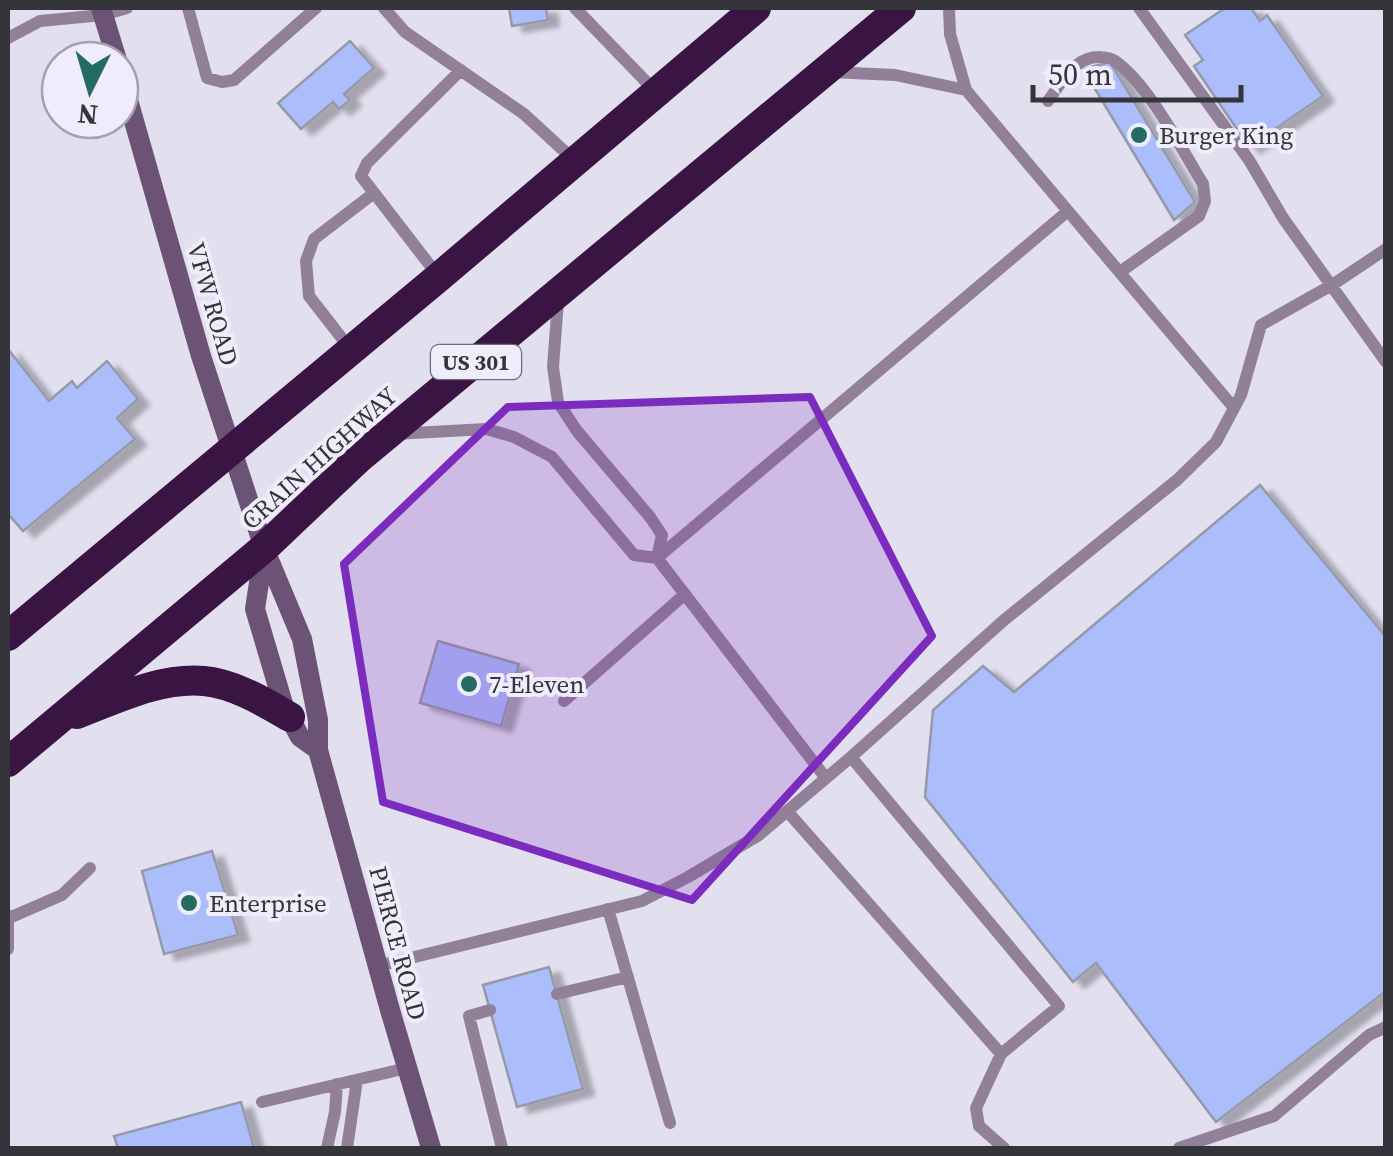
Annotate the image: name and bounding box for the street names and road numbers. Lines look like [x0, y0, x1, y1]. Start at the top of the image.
street label: VFW ROAD [179, 238, 247, 370]
road number: US 301 [431, 345, 521, 379]
street label: CRAIN HIGHWAY [234, 379, 404, 537]
street label: PIERCE ROAD [361, 862, 435, 1024]

